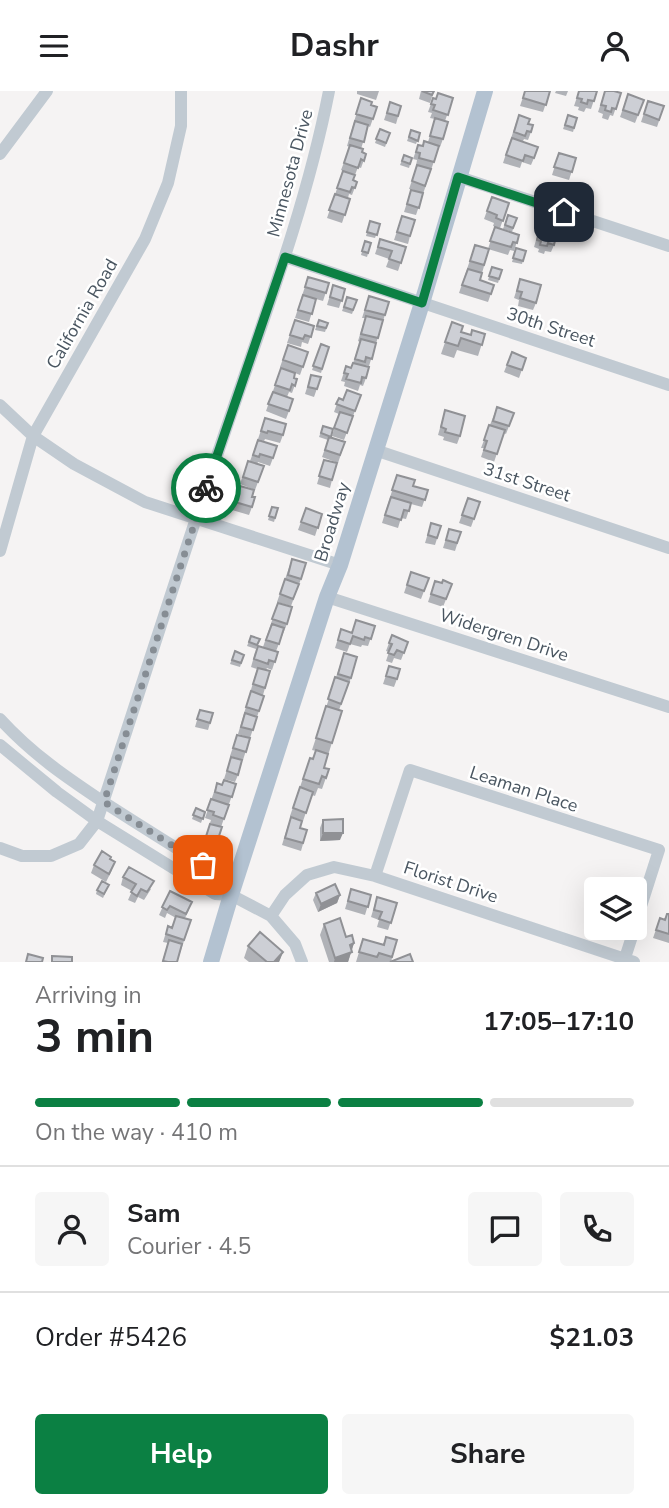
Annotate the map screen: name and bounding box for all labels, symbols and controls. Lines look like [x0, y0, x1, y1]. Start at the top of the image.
text: Dashr [290, 24, 379, 67]
icon: menu [35, 27, 73, 65]
icon: person [596, 27, 634, 65]
street label: Minnesota Drive [261, 106, 319, 240]
pin [534, 182, 594, 242]
icon: home [545, 193, 583, 231]
street label: California Road [41, 255, 123, 373]
street label: 30th Street [504, 301, 599, 353]
courier [171, 453, 241, 523]
street label: 31st Street [480, 457, 574, 508]
icon: bike [187, 469, 225, 507]
street label: Broadway [309, 478, 356, 565]
street label: Widergren Drive [436, 603, 572, 667]
street label: Leaman Place [467, 760, 581, 818]
pin [173, 835, 233, 895]
icon: bag [184, 846, 222, 884]
street label: Florist Drive [401, 855, 501, 909]
map controls [584, 877, 647, 940]
button: layers [584, 877, 647, 940]
text: Arriving in [35, 980, 142, 1011]
text: 17:05–17:10 [483, 1004, 634, 1039]
text: 3 min [35, 1005, 154, 1068]
text: On the way · 410 m [35, 1117, 238, 1148]
button: person [35, 1192, 109, 1266]
button: chat [468, 1192, 542, 1266]
button: phone [560, 1192, 634, 1266]
text: Sam [127, 1196, 180, 1231]
text: Courier · 4.5 [127, 1231, 251, 1262]
text: Order #5426 [35, 1320, 187, 1355]
text: $21.03 [550, 1320, 634, 1355]
button: Help [35, 1414, 328, 1494]
button: Share [342, 1414, 634, 1494]

